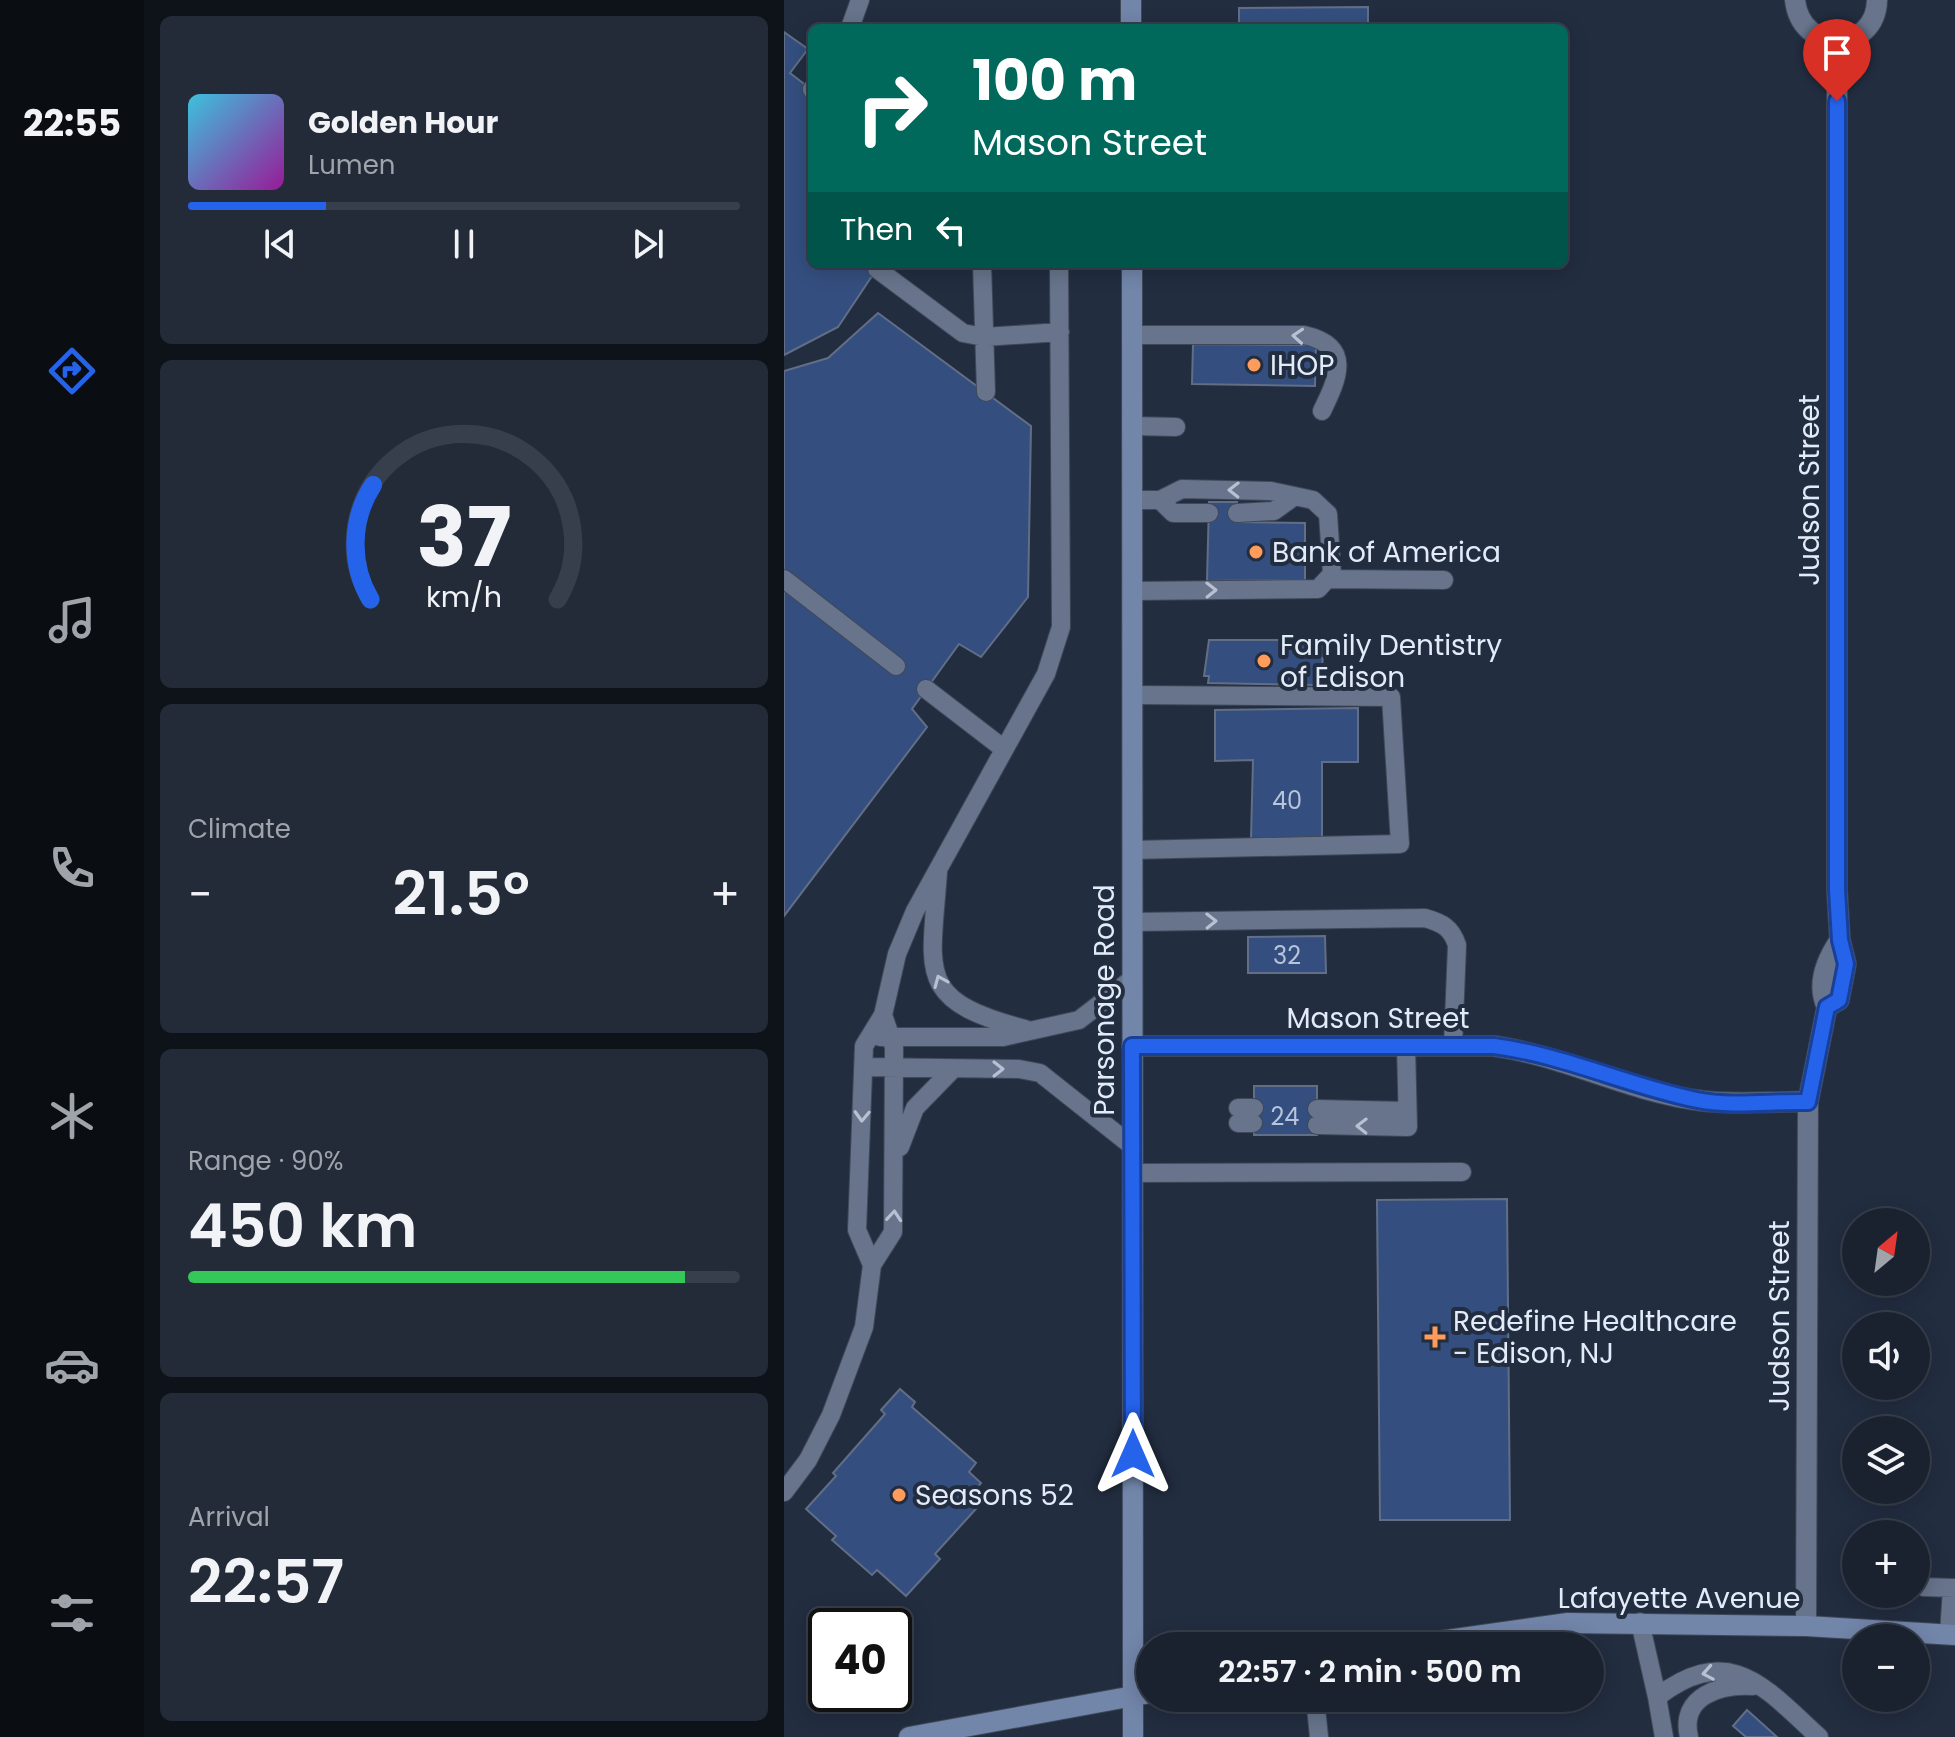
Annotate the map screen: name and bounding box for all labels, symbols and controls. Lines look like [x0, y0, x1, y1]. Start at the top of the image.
pin [1803, 19, 1871, 101]
icon: arrive [1815, 31, 1859, 75]
text: 100 m [972, 41, 1137, 120]
icon: right [840, 56, 944, 160]
text: 22:55 [23, 98, 121, 149]
text: Golden Hour [308, 101, 498, 144]
text: Mason Street [972, 117, 1207, 168]
text: Lumen [308, 147, 395, 183]
text: Then [840, 208, 913, 251]
icon: left [929, 208, 973, 252]
icon: previous [258, 222, 302, 266]
icon: pause [442, 222, 486, 266]
icon: next [626, 222, 670, 266]
one-way arrow [1291, 328, 1304, 345]
icon: directions [44, 343, 100, 399]
place label: IHOP [1270, 346, 1334, 385]
marker: IHOP [1245, 356, 1263, 374]
street label: Judson Street [1790, 394, 1829, 586]
text: 37 [417, 479, 511, 595]
one-way arrow [1227, 482, 1240, 499]
place label: Bank of America [1272, 533, 1501, 572]
marker: Bank of America [1247, 543, 1265, 561]
text: km/h [426, 577, 502, 617]
one-way arrow [1205, 582, 1218, 599]
icon: music [44, 592, 100, 648]
place label: Family Dentistry of Edison [1280, 626, 1502, 697]
marker: Family Dentistry of Edison [1255, 652, 1273, 670]
house number: 40 [1272, 784, 1302, 817]
text: Climate [188, 811, 291, 847]
icon: phone [44, 840, 100, 896]
text: 21.5° [393, 852, 530, 936]
text: − [188, 864, 212, 925]
text: + [710, 864, 740, 925]
street label: Parsonage Road [1085, 884, 1124, 1116]
one-way arrow [1205, 912, 1218, 929]
house number: 32 [1273, 939, 1301, 972]
one-way arrow [934, 974, 950, 989]
street label: Mason Street [1287, 999, 1469, 1038]
one-way arrow [992, 1060, 1005, 1078]
icon: climate [44, 1088, 100, 1144]
house number: 24 [1271, 1100, 1299, 1133]
one-way arrow [853, 1110, 870, 1123]
one-way arrow [1355, 1117, 1368, 1134]
text: Range · 90% [188, 1143, 344, 1179]
text: 450 km [188, 1184, 417, 1268]
north arrow [1842, 1208, 1930, 1296]
map controls [1842, 1208, 1930, 1712]
one-way arrow [886, 1209, 903, 1222]
street label: Judson Street [1760, 1220, 1799, 1412]
place label: Redefine Healthcare - Edison, NJ [1453, 1302, 1737, 1373]
button: sound [1842, 1312, 1930, 1400]
marker: Redefine Healthcare - Edison, NJ [1424, 1326, 1446, 1348]
icon: car [44, 1337, 100, 1393]
position arrow [1091, 1412, 1175, 1496]
button: layers [1842, 1416, 1930, 1504]
place label: Seasons 52 [915, 1476, 1074, 1515]
marker: Seasons 52 [890, 1486, 908, 1504]
text: Arrival [188, 1499, 270, 1535]
button: + [1842, 1520, 1930, 1608]
text: 22:57 [188, 1540, 344, 1624]
street label: Lafayette Avenue [1558, 1579, 1800, 1618]
icon: filters [44, 1585, 100, 1641]
speed limit sign: 40 [808, 1608, 912, 1712]
button: − [1842, 1624, 1930, 1712]
text: 22:57 · 2 min · 500 m [1218, 1650, 1522, 1693]
one-way arrow [1701, 1664, 1714, 1681]

